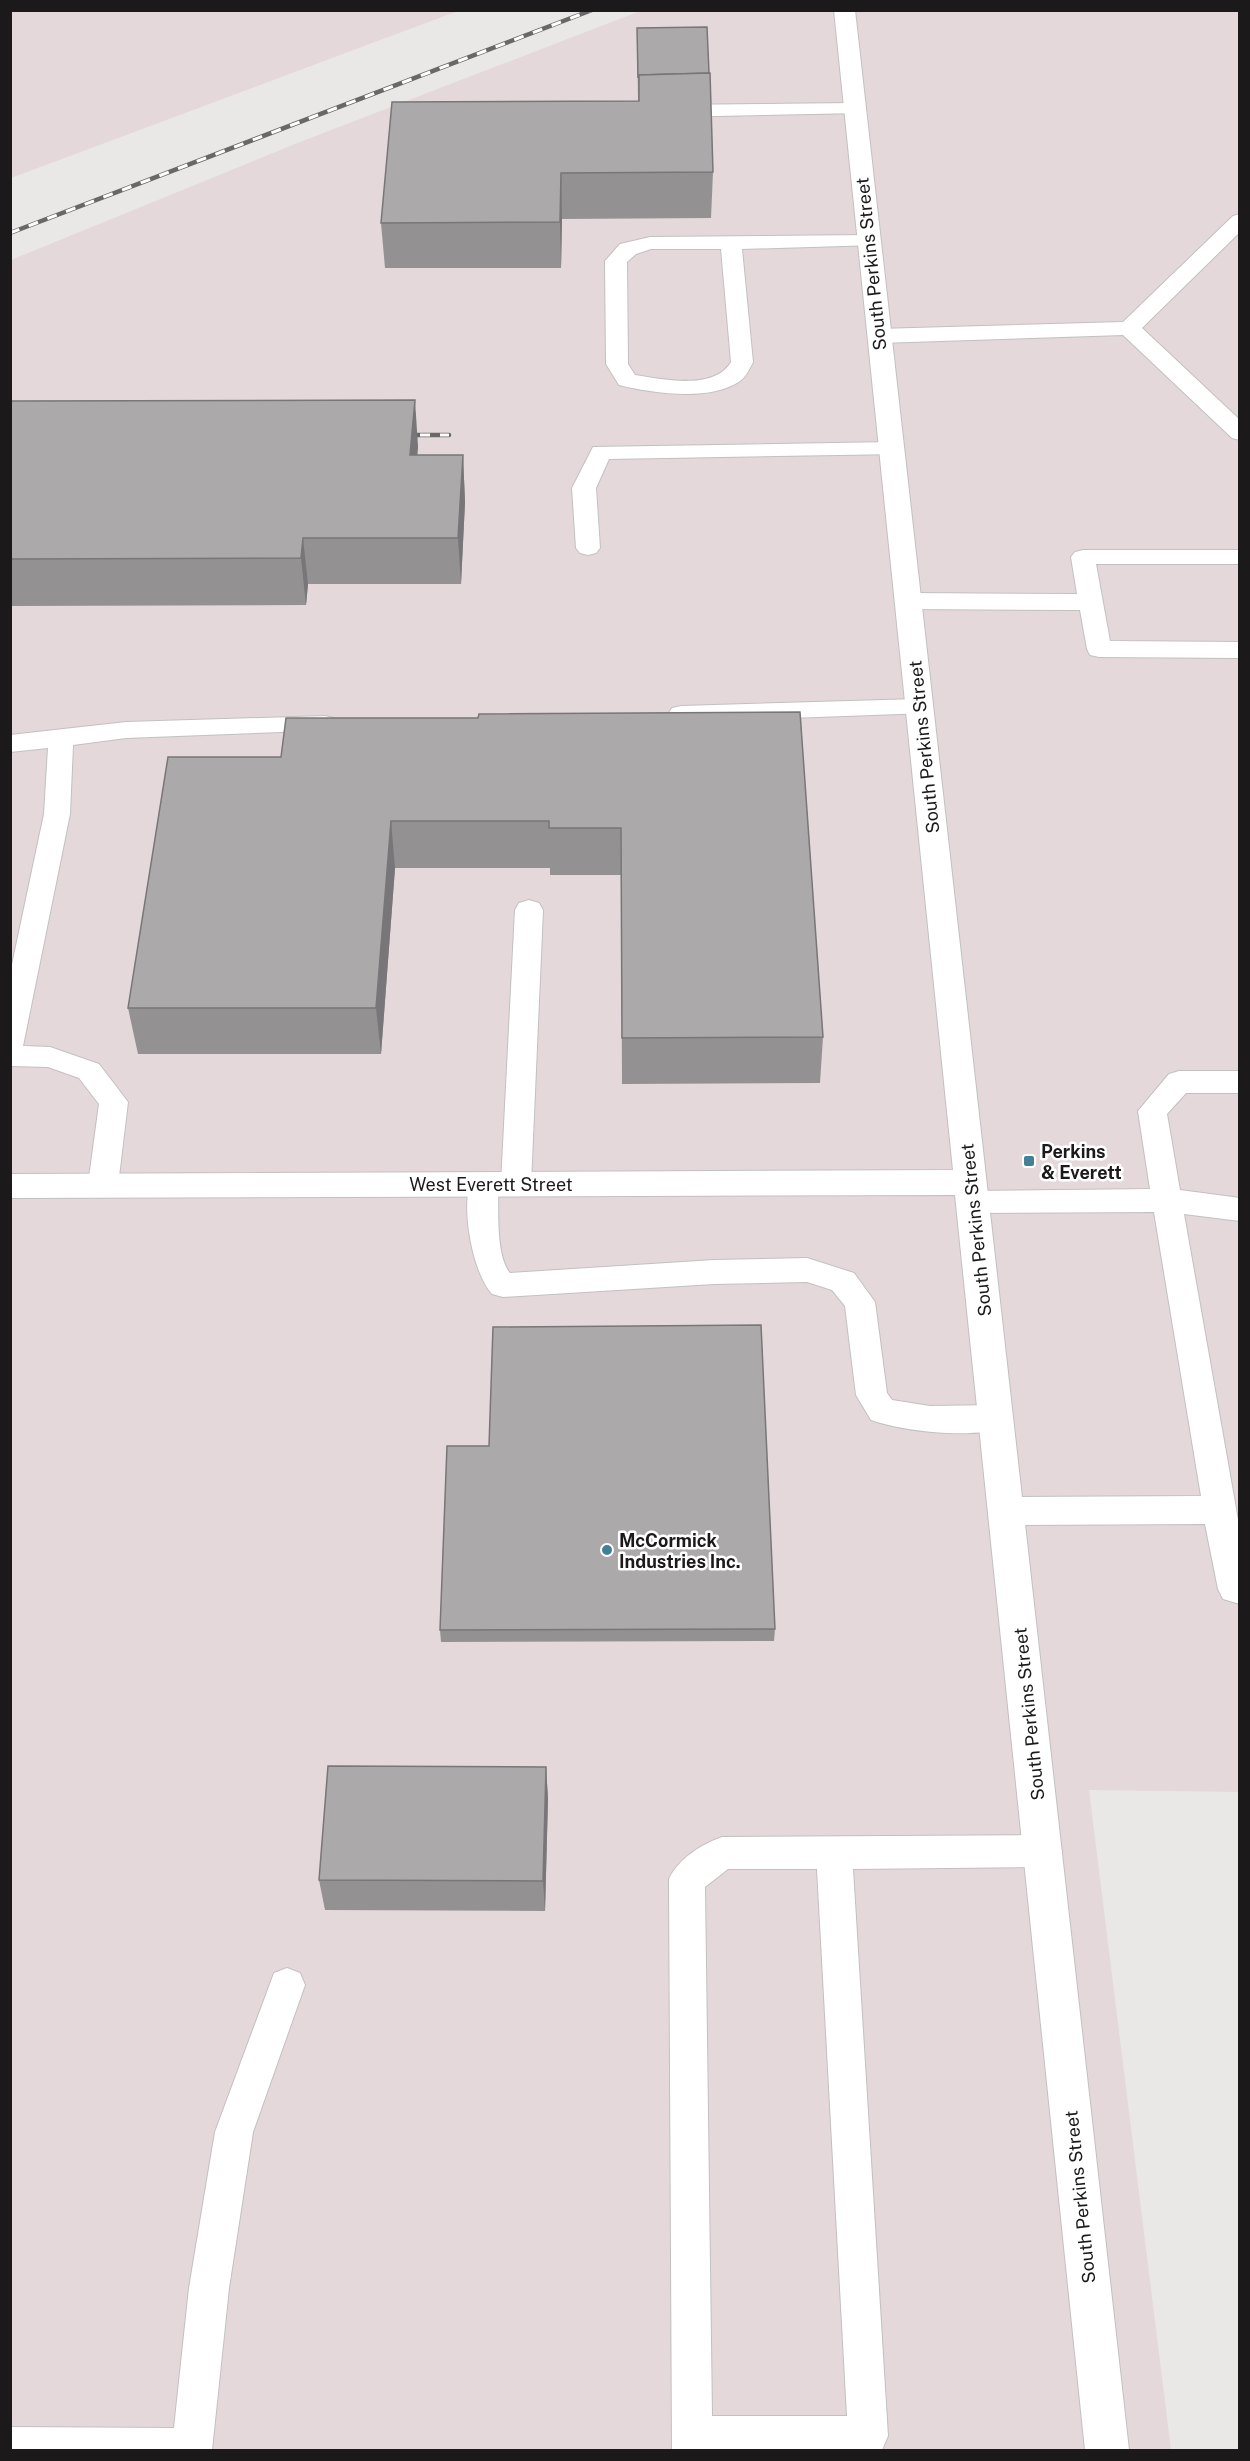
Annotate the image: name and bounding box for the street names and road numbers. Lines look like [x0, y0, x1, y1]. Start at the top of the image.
street label: South Perkins Street [851, 176, 891, 352]
street label: South Perkins Street [904, 659, 944, 835]
street label: South Perkins Street [956, 1142, 996, 1318]
street label: West Everett Street [409, 1174, 573, 1195]
street label: South Perkins Street [1009, 1626, 1049, 1802]
street label: South Perkins Street [1060, 2109, 1100, 2285]

